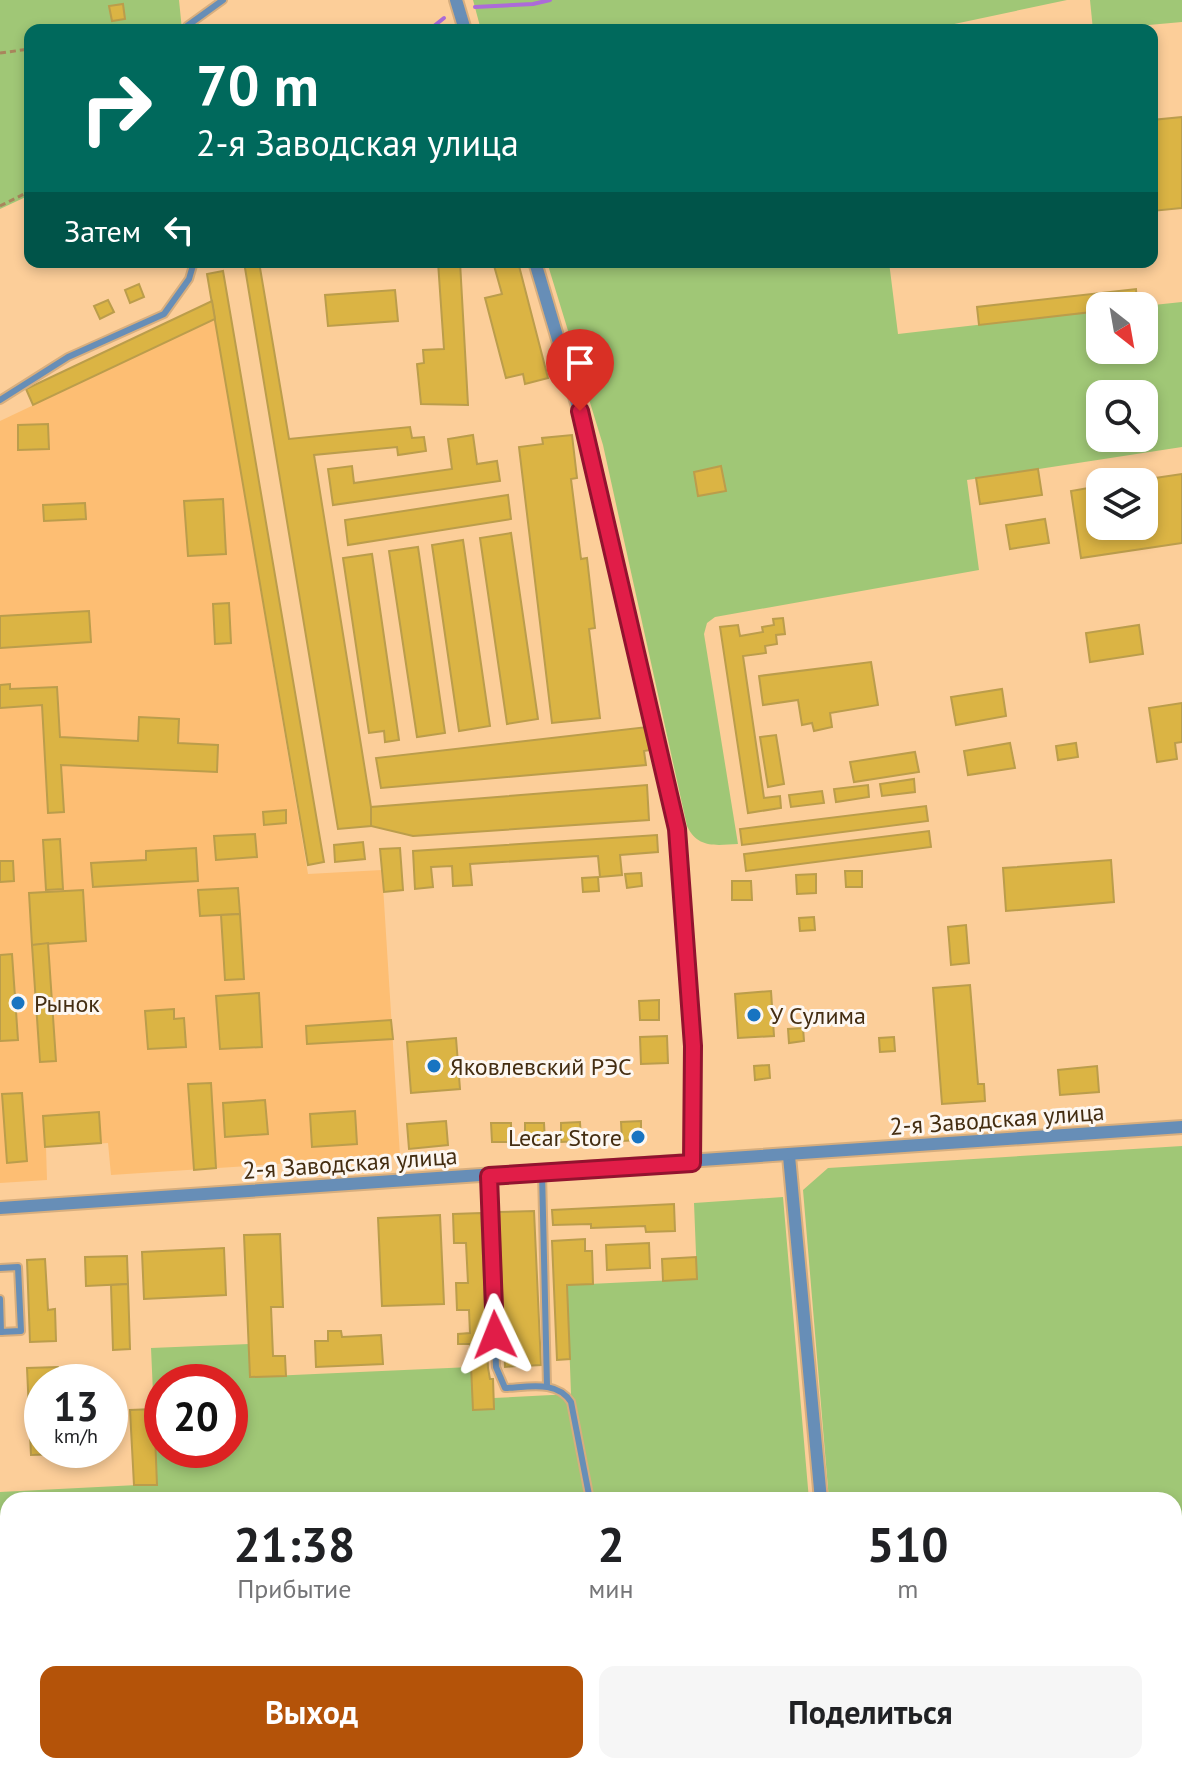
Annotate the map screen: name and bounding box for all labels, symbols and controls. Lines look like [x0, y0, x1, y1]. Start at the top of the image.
text: 70 m [196, 49, 319, 121]
icon: right [64, 56, 168, 160]
text: 2-я Заводская улица [196, 119, 519, 166]
icon: left [157, 208, 201, 252]
text: Затем [64, 211, 141, 250]
north arrow [1086, 292, 1158, 364]
map controls [1086, 292, 1158, 540]
pin [546, 329, 614, 411]
icon: arrive [558, 341, 602, 385]
button: search [1086, 380, 1158, 452]
button: layers [1086, 468, 1158, 540]
place label: Рынок [34, 988, 100, 1019]
marker: Рынок [9, 994, 27, 1012]
place label: У Сулима [770, 1000, 866, 1031]
marker: У Сулима [745, 1006, 763, 1024]
place label: Яковлевский РЭС [450, 1051, 632, 1082]
marker: Яковлевский РЭС [425, 1057, 443, 1075]
street label: 2-я Заводская улица [889, 1096, 1105, 1142]
place label: Lecar Store [508, 1122, 622, 1153]
marker: Lecar Store [629, 1128, 647, 1146]
street label: 2-я Заводская улица [242, 1140, 458, 1186]
position arrow [453, 1293, 537, 1377]
speed limit sign: 20 [144, 1364, 248, 1468]
text: 13 [53, 1380, 99, 1432]
text: km/h [54, 1423, 98, 1449]
text: 21:38 [233, 1513, 355, 1575]
text: 2 [597, 1513, 625, 1575]
text: 510 [867, 1513, 949, 1575]
text: Прибытие [237, 1572, 351, 1605]
text: мин [589, 1572, 634, 1605]
text: m [897, 1572, 918, 1605]
button: Выход [40, 1666, 583, 1758]
button: Поделиться [599, 1666, 1142, 1758]

